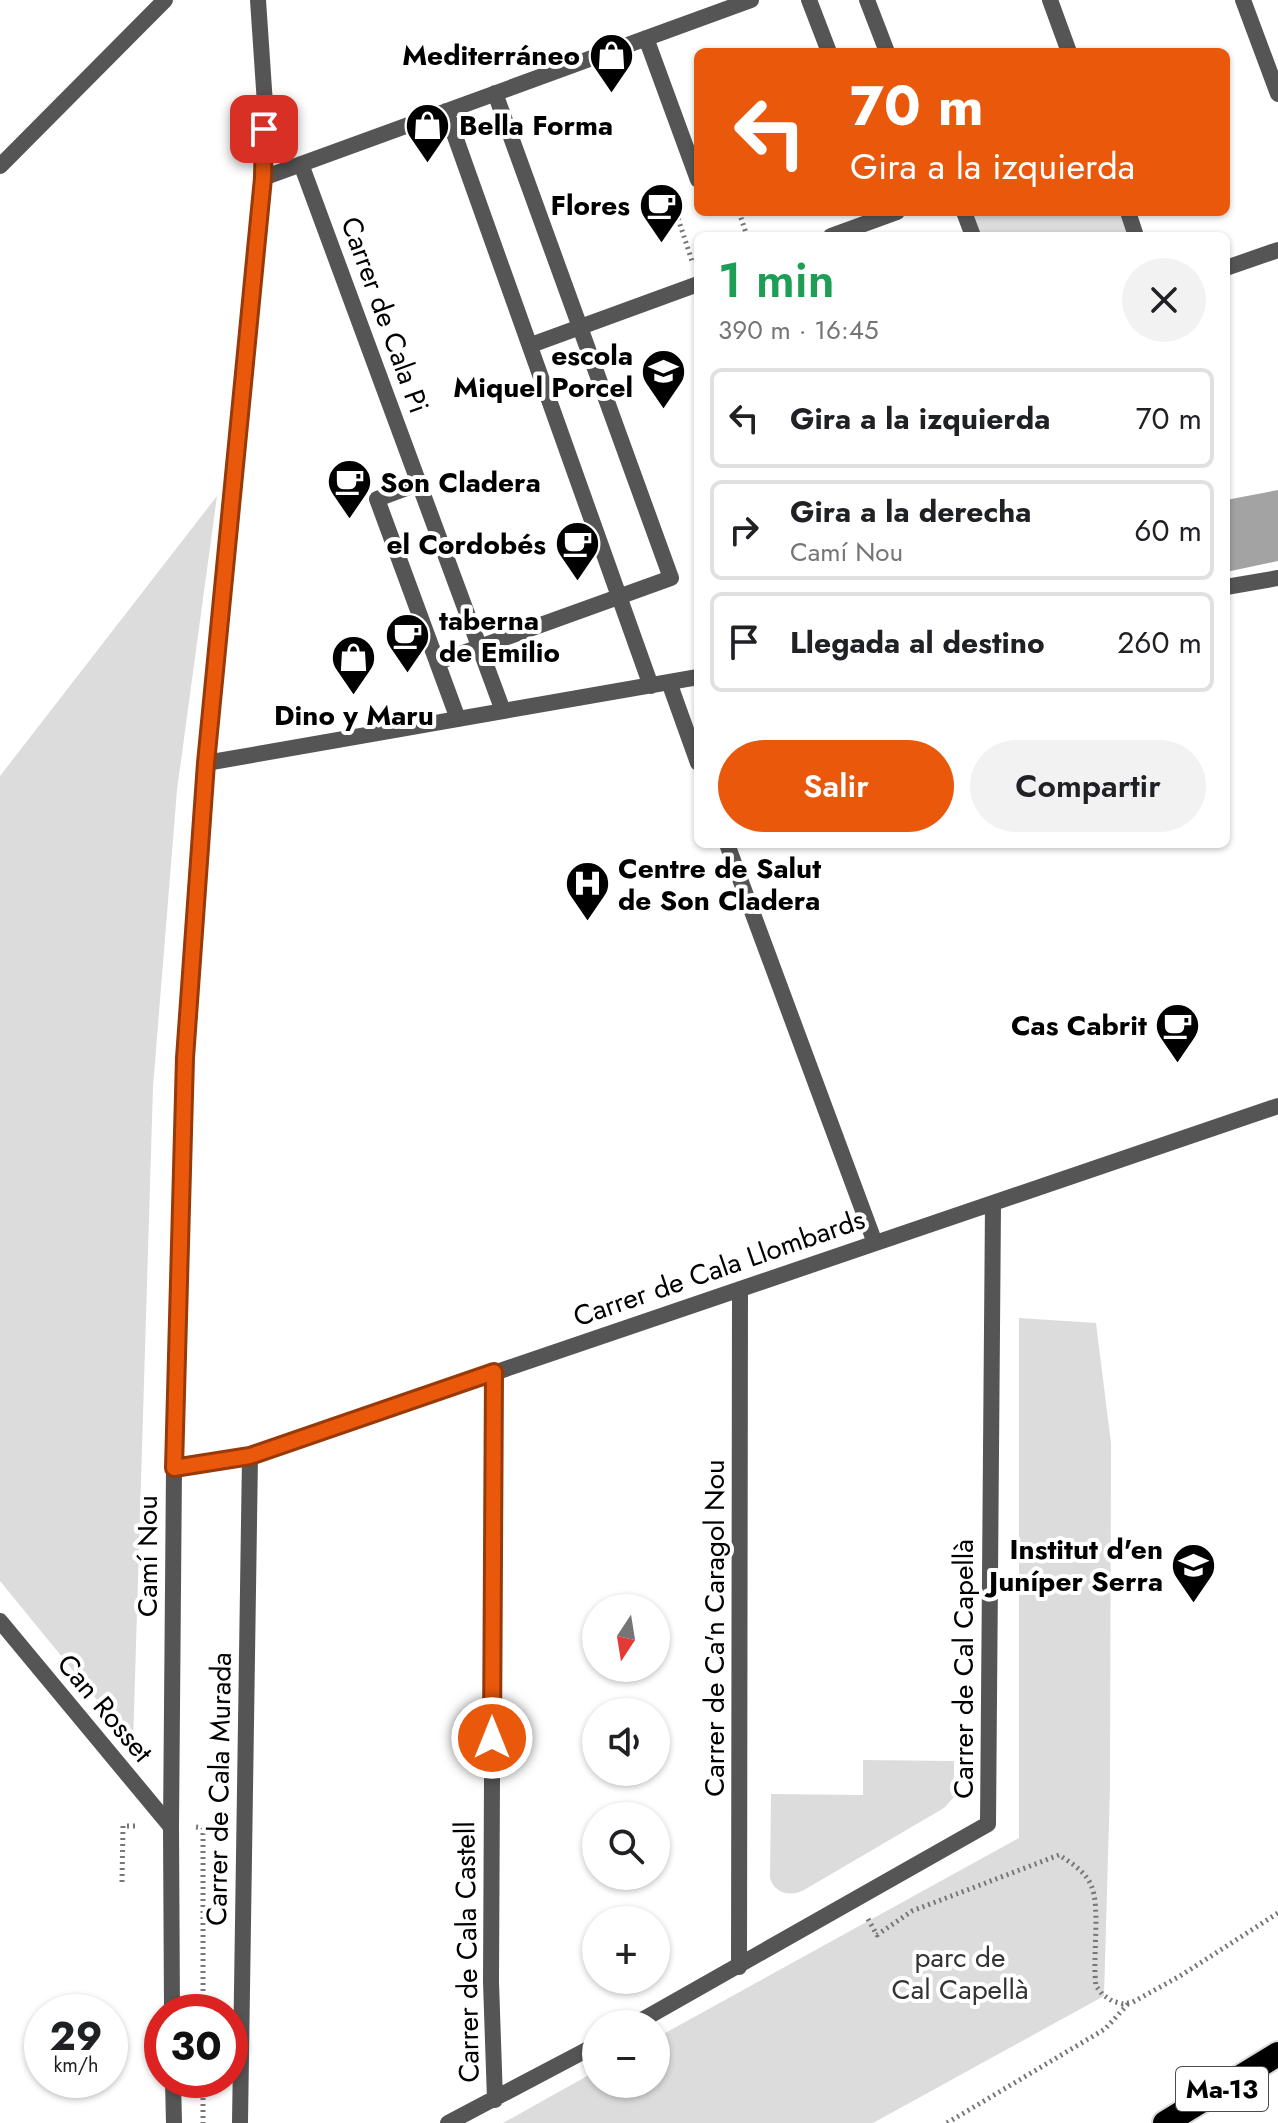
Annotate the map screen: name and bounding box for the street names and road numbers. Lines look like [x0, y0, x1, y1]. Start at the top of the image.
street label: Carrer de Cala Pi [330, 211, 440, 419]
street label: Carrer de Cala Llombards [568, 1199, 870, 1337]
street label: Carrer de Ca'n Caragol Nou [694, 1459, 735, 1797]
street label: Camí Nou [127, 1495, 168, 1617]
street label: Carrer de Cal Capellà [943, 1539, 984, 1799]
street label: Can Rosset [47, 1645, 163, 1771]
street label: Carrer de Cala Murada [196, 1652, 242, 1926]
street label: Carrer de Cala Castell [444, 1821, 490, 2083]
road number: Ma-13 [1176, 2067, 1268, 2111]

